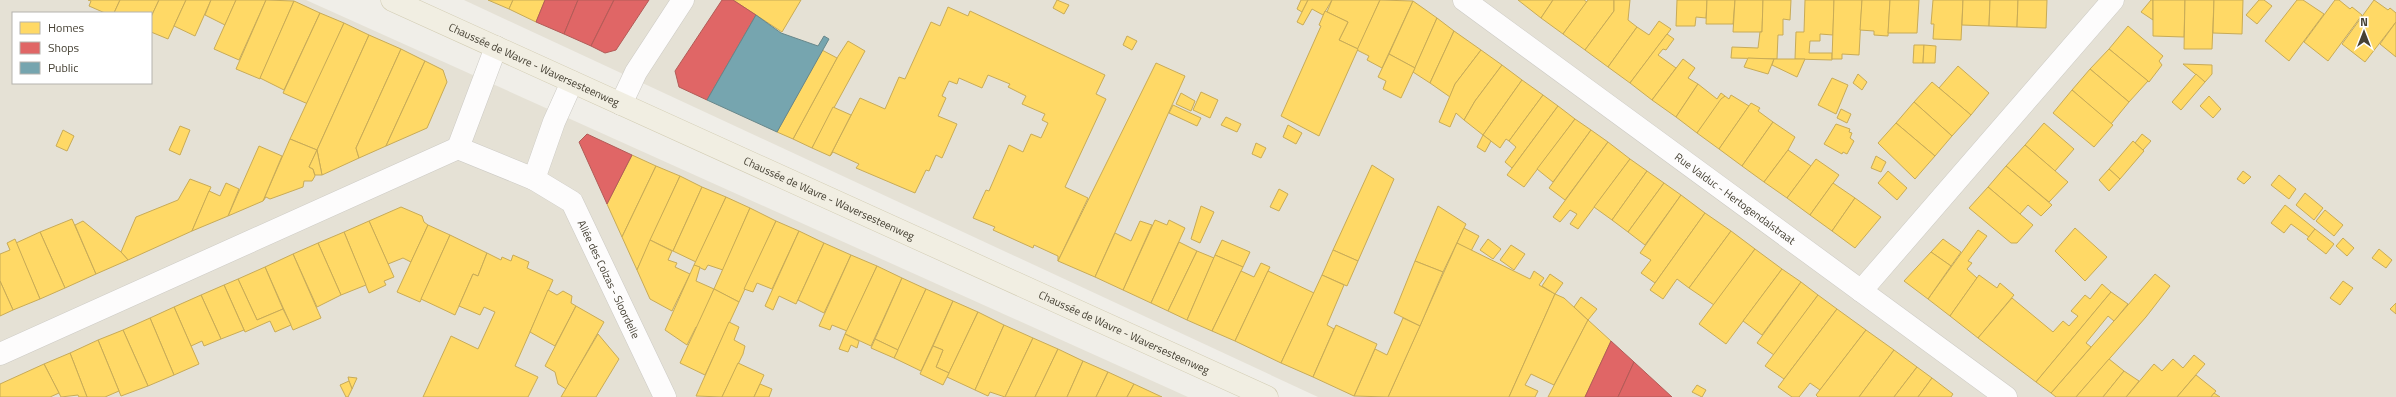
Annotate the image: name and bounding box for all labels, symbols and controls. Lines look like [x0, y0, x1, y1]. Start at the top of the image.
legend [12, 12, 152, 84]
north arrow [2344, 12, 2384, 52]
text: N [2360, 14, 2368, 30]
text: Homes [48, 18, 84, 37]
street label: Chaussée de Wavre - Waversesteenweg [446, 19, 622, 110]
text: Shops [48, 38, 80, 57]
text: Public [48, 58, 78, 77]
street label: Rue Valduc - Hertogendalstraat [1671, 149, 1799, 248]
street label: Chaussée de Wavre - Waversesteenweg [741, 153, 917, 244]
street label: Allée des Colzas - Sloordelle [574, 217, 644, 342]
street label: Chaussée de Wavre - Waversesteenweg [1036, 286, 1212, 378]

